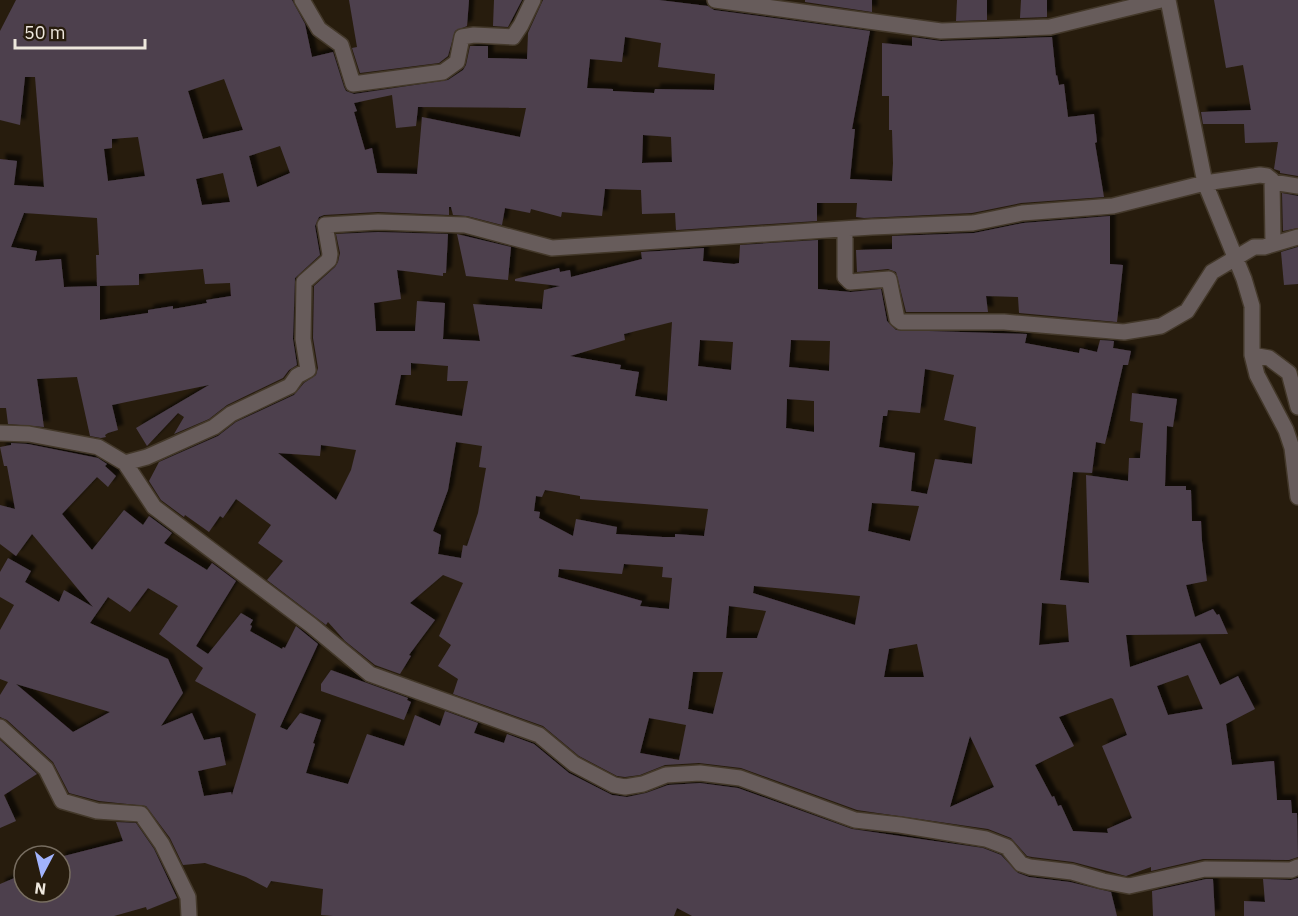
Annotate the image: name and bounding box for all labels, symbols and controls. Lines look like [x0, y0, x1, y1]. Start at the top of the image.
scale bar [15, 12, 146, 50]
text: 50 m [24, 21, 66, 44]
north arrow [12, 844, 72, 904]
text: N [33, 878, 47, 900]

